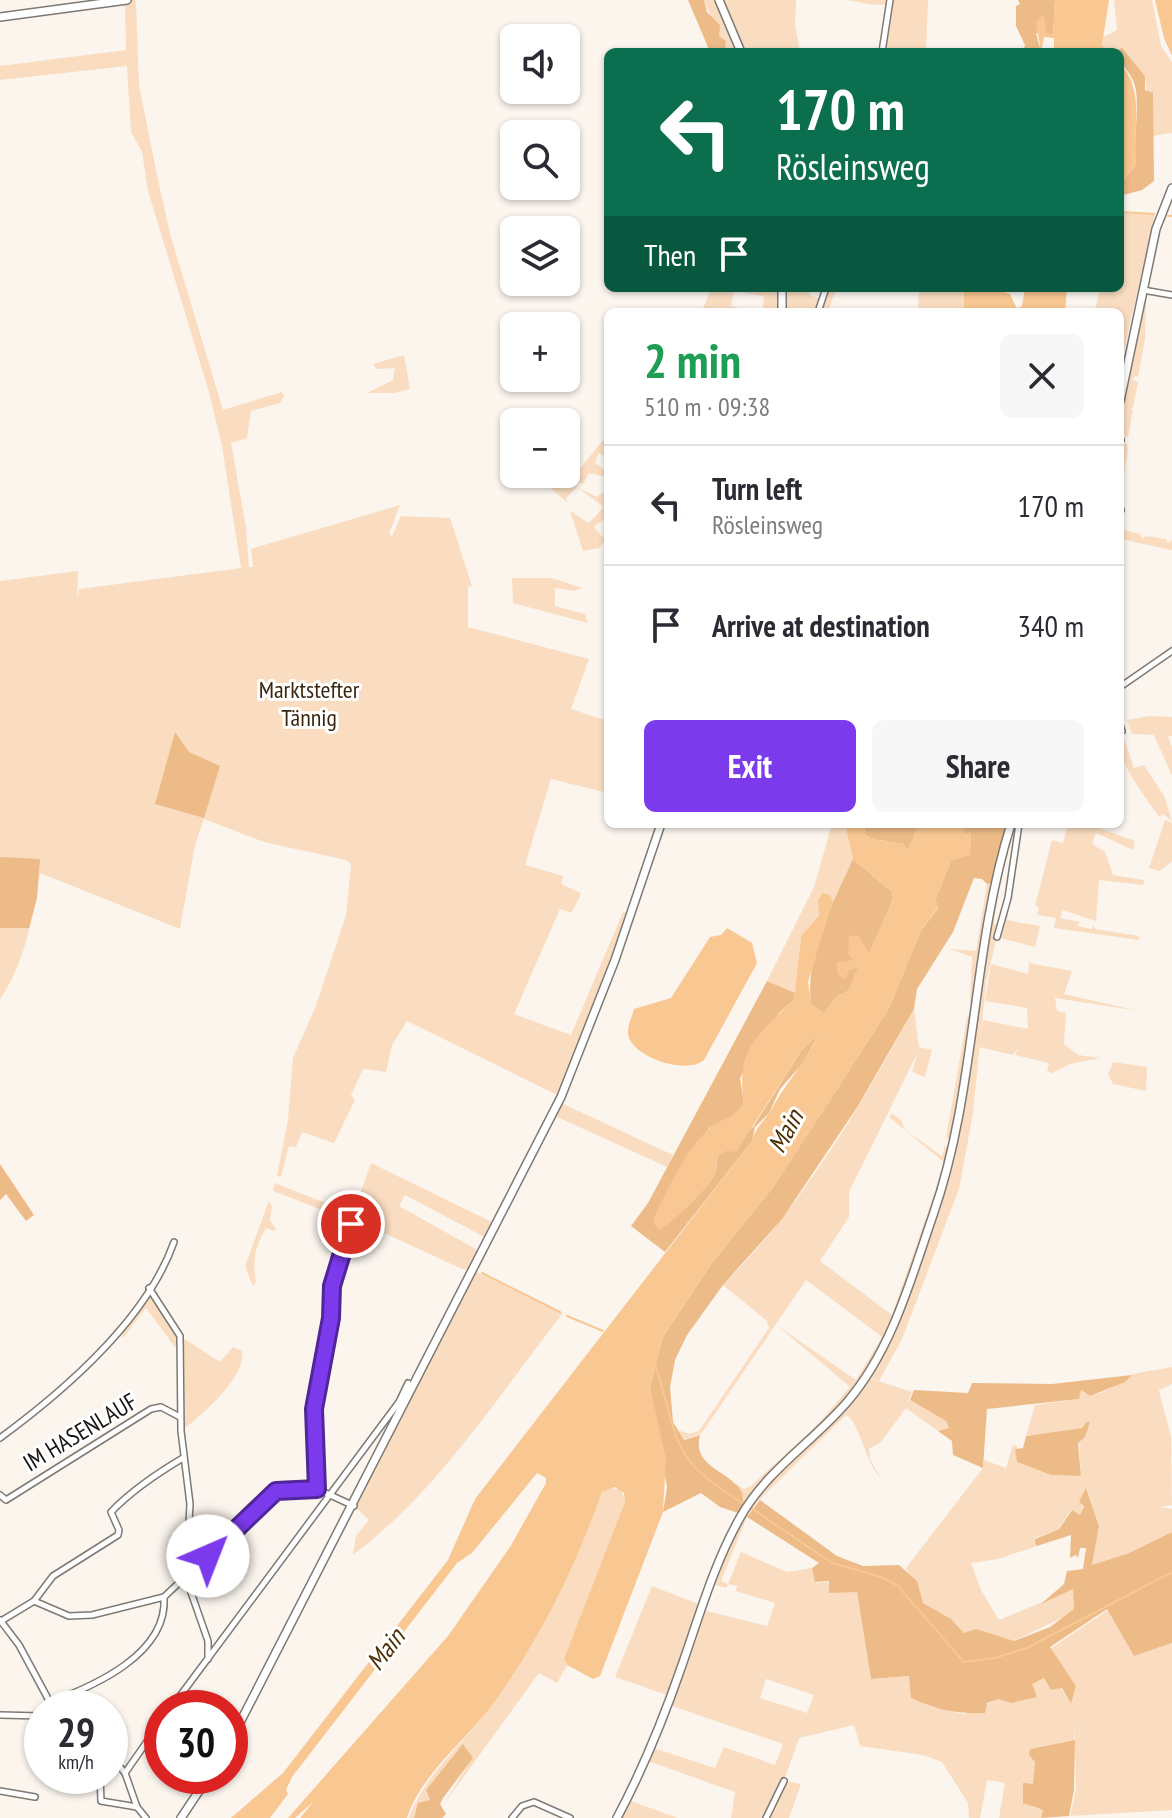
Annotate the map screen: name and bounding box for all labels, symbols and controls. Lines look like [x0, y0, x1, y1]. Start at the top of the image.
map controls [500, 24, 580, 488]
button: sound [500, 24, 580, 104]
text: 170 m [776, 73, 905, 145]
icon: left [644, 80, 748, 184]
button: search [500, 120, 580, 200]
text: Rösleinsweg [776, 143, 930, 190]
button: layers [500, 216, 580, 296]
icon: arrive [712, 232, 756, 276]
text: Then [644, 235, 696, 274]
button: + [500, 312, 580, 392]
text: 2 min [644, 329, 741, 391]
button: close [1000, 334, 1084, 418]
text: 510 m · 09:38 [644, 390, 770, 423]
button: − [500, 408, 580, 488]
text: Turn left [712, 469, 802, 508]
icon: left [644, 483, 688, 527]
text: 170 m [1018, 486, 1084, 525]
text: Rösleinsweg [712, 508, 823, 541]
icon: arrive [644, 603, 688, 647]
text: Arrive at destination [712, 606, 930, 645]
text: 340 m [1018, 606, 1084, 645]
park label: Marktstefter Tännig [259, 674, 360, 733]
button: Exit [644, 720, 856, 812]
button: Share [872, 720, 1084, 812]
water label: Main [760, 1102, 811, 1158]
pin [317, 1190, 385, 1258]
icon: arrive [329, 1202, 373, 1246]
street label: IM HASENLAUF [17, 1386, 143, 1478]
position arrow [166, 1514, 250, 1598]
water label: Main [358, 1620, 413, 1677]
speed limit sign: 30 [144, 1690, 248, 1794]
text: 29 [57, 1706, 95, 1758]
text: km/h [58, 1749, 94, 1775]

